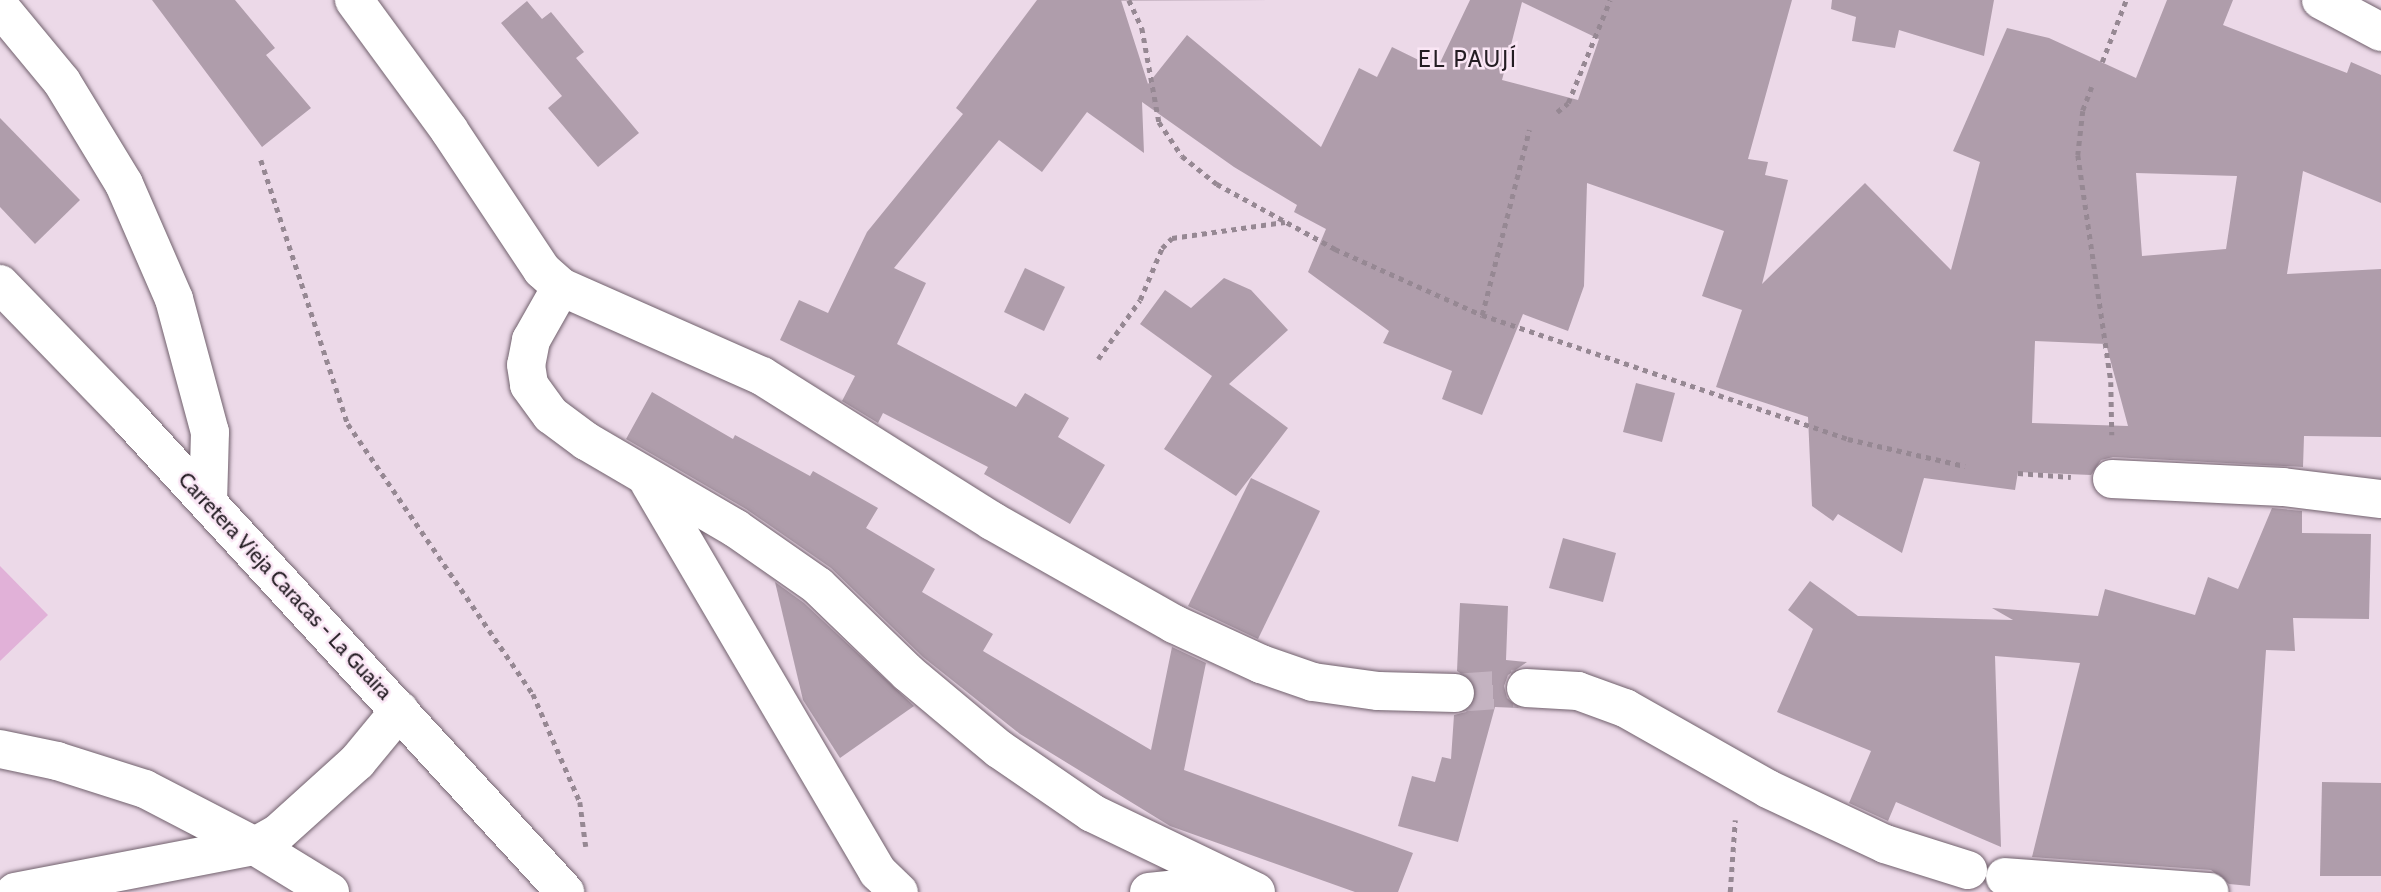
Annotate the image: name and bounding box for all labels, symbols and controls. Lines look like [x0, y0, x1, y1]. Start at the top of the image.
district label: EL PAUJÍ [1419, 45, 1517, 73]
street label: Carretera Vieja Caracas - La Guaira [173, 467, 397, 705]

